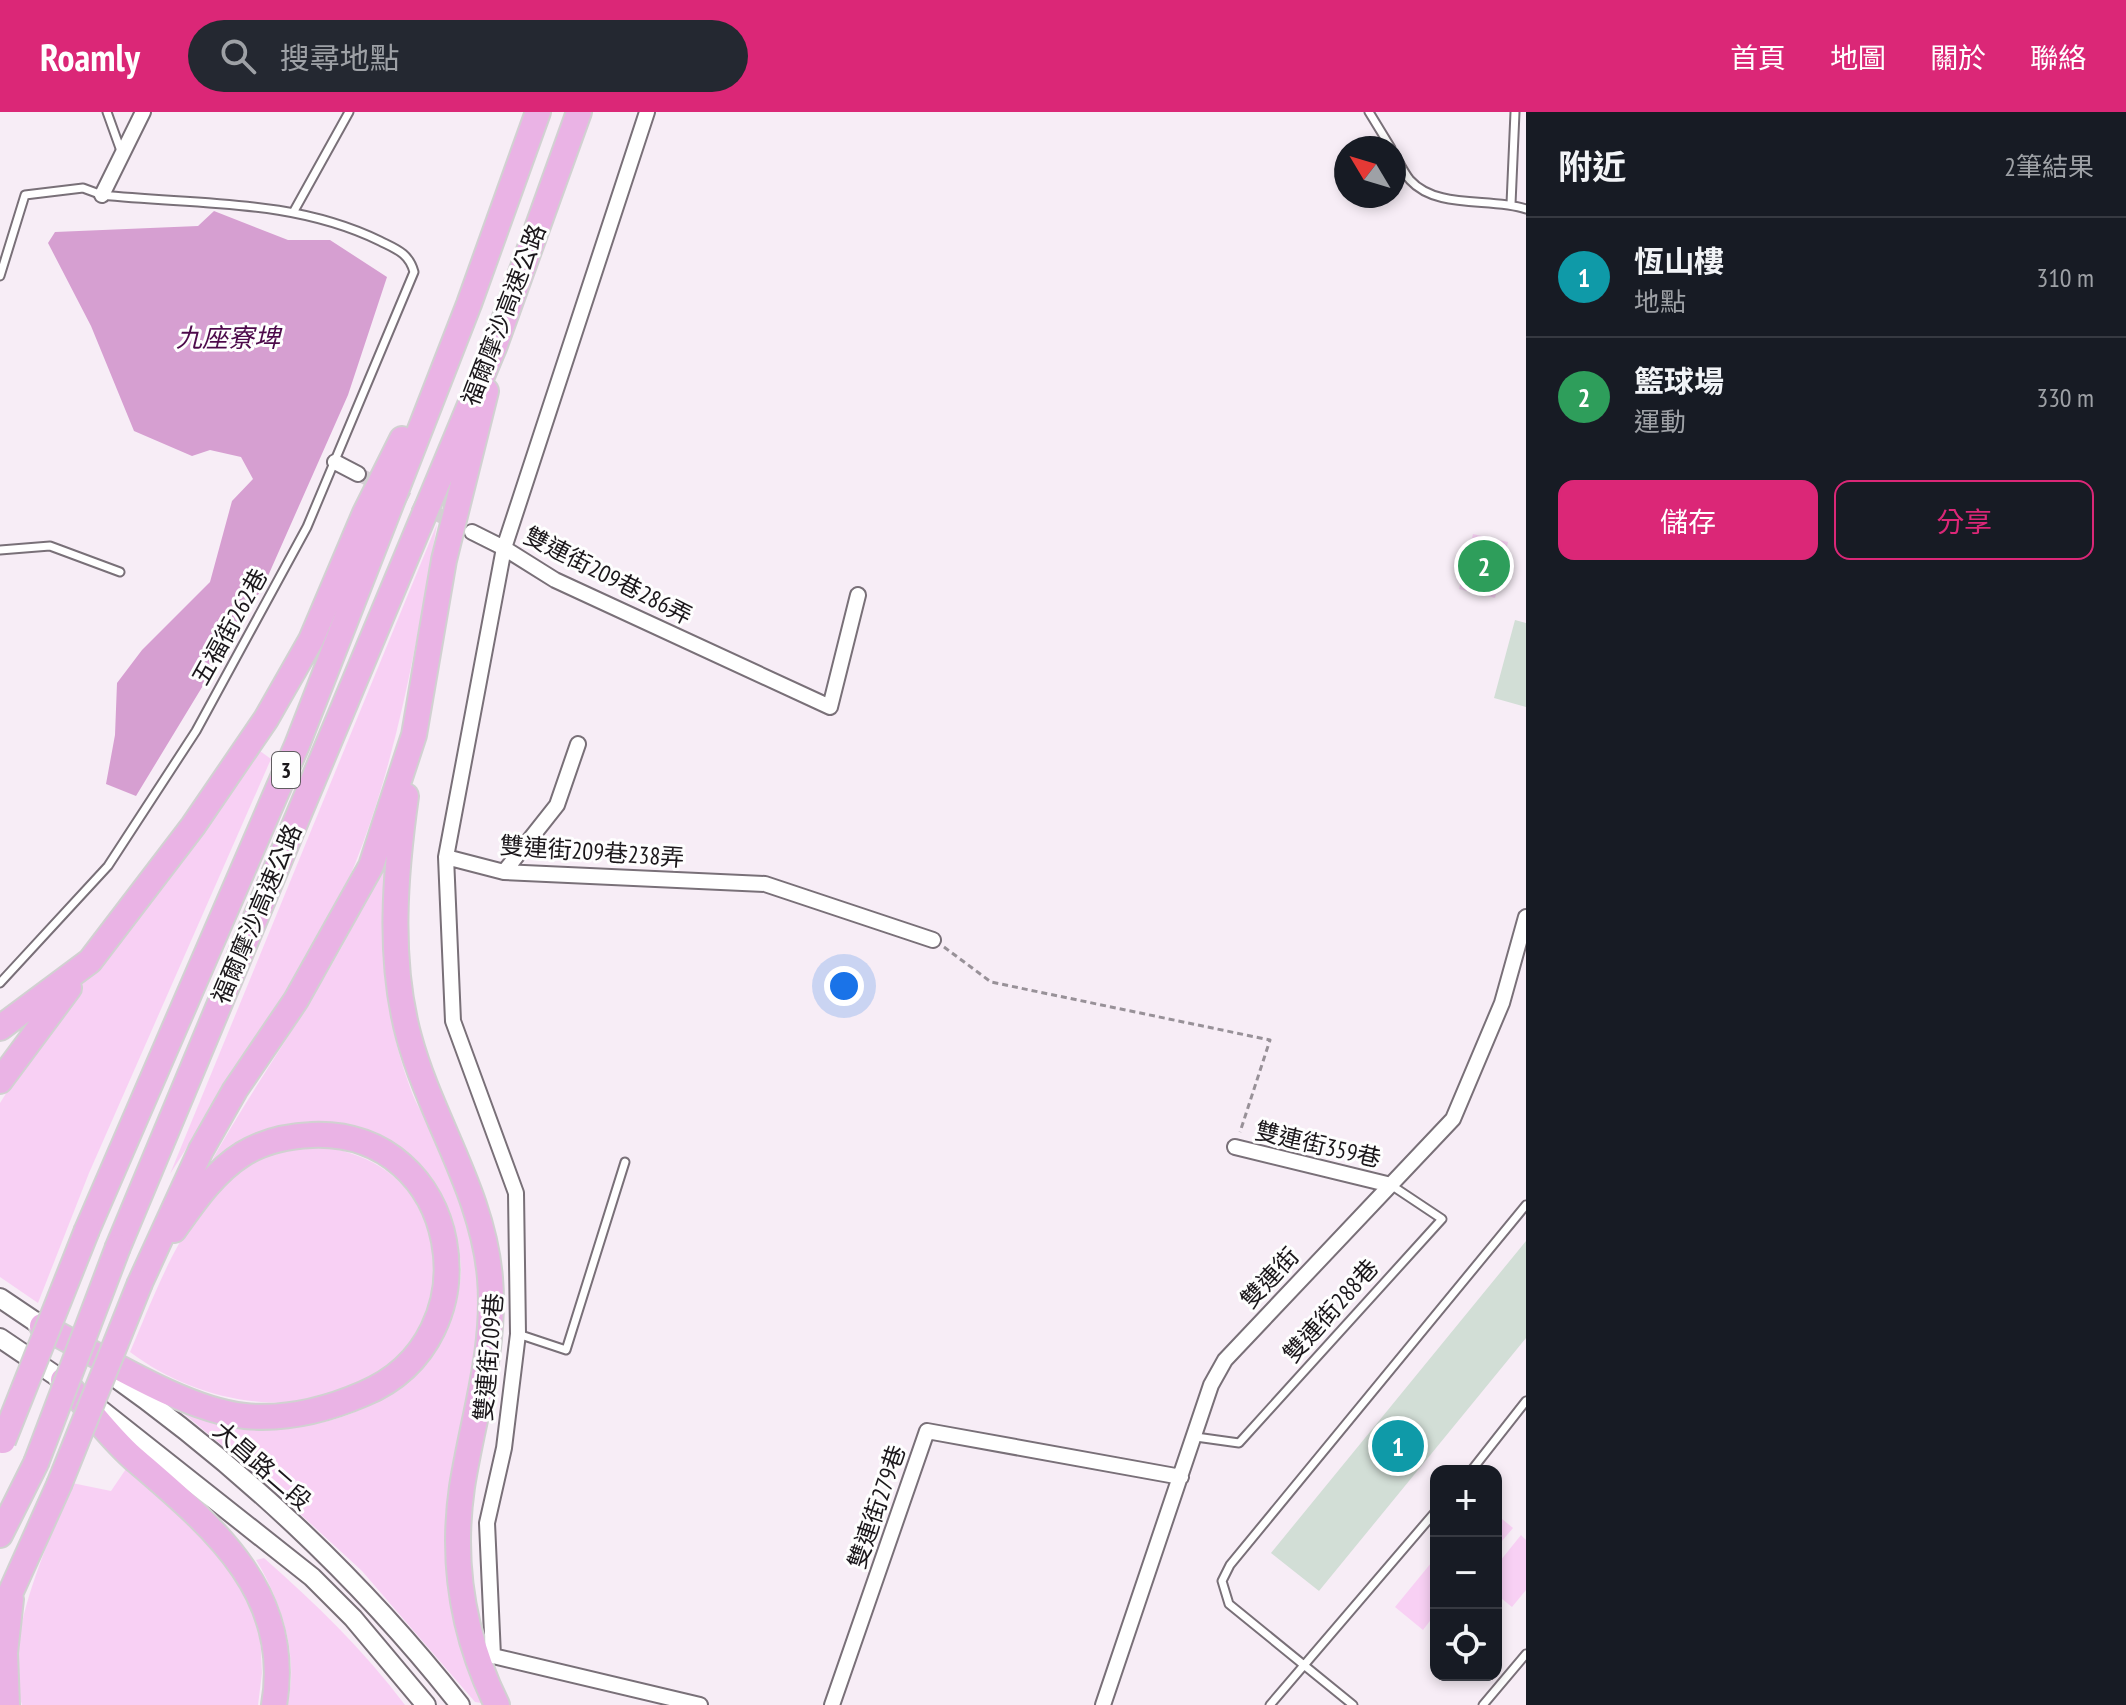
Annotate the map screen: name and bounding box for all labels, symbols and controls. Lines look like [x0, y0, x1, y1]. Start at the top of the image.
search box [188, 20, 748, 92]
text: Roamly [40, 32, 140, 81]
icon: search [216, 34, 260, 78]
text: 搜尋地點 [280, 38, 400, 77]
text: 首頁 [1730, 39, 1786, 76]
text: 地圖 [1830, 39, 1886, 76]
text: 關於 [1930, 39, 1986, 76]
text: 聯絡 [2030, 39, 2086, 76]
north arrow [1334, 136, 1406, 208]
text: 附近 [1558, 144, 1626, 188]
text: 2筆結果 [2004, 150, 2094, 183]
street label: 福爾摩沙高速公路 [455, 220, 552, 410]
text: 恆山樓 [1634, 241, 1724, 280]
text: 1 [1578, 261, 1590, 294]
text: 310 m [2036, 261, 2094, 294]
text: 地點 [1634, 285, 1686, 318]
water label: 九座寮埤 [176, 321, 283, 354]
text: 籃球場 [1634, 361, 1724, 400]
text: 2 [1578, 381, 1590, 414]
text: 330 m [2036, 381, 2094, 414]
text: 運動 [1634, 405, 1686, 438]
button: 儲存 [1558, 480, 1818, 560]
button: 分享 [1834, 480, 2094, 560]
street label: 雙連街209巷286弄 [519, 520, 698, 631]
pin: 2 [1458, 536, 1510, 596]
street label: 五福街262巷 [185, 563, 274, 690]
road number: 3 [272, 752, 300, 788]
street label: 福爾摩沙高速公路 [205, 819, 308, 1008]
street label: 雙連街209巷238弄 [499, 830, 685, 873]
your location [824, 966, 864, 1006]
street label: 雙連街359巷 [1252, 1115, 1384, 1174]
street label: 雙連街 [1234, 1241, 1306, 1315]
street label: 雙連街288巷 [1276, 1253, 1385, 1369]
street label: 雙連街209巷 [467, 1292, 510, 1422]
street label: 大昌路二段 [207, 1415, 318, 1517]
pin: 1 [1372, 1416, 1424, 1476]
street label: 雙連街279巷 [841, 1441, 912, 1573]
map controls [1430, 1465, 1502, 1681]
button: + [1430, 1465, 1502, 1537]
button: − [1430, 1537, 1502, 1609]
button: locate [1430, 1609, 1502, 1681]

